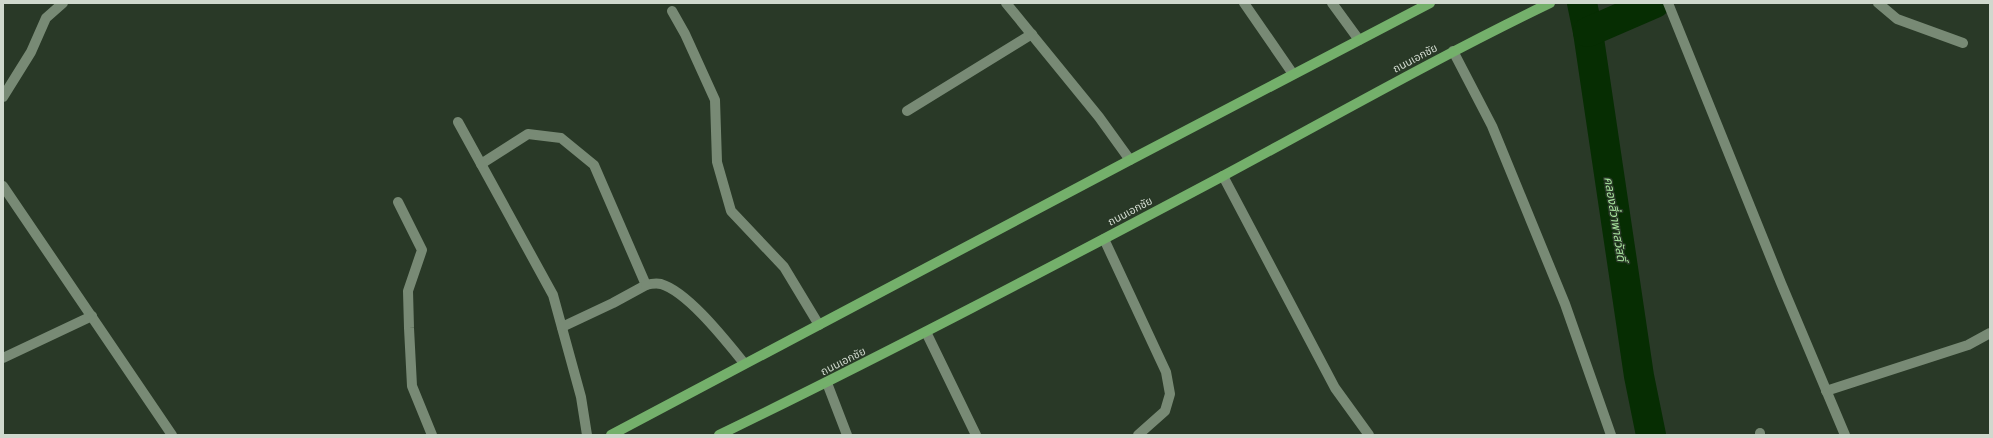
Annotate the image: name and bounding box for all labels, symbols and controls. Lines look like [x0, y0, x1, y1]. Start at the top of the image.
street label: ถนนเอกชัย [1391, 41, 1439, 75]
water label: คลองสี่วาพาสวัสดิ์ [1601, 175, 1631, 265]
street label: ถนนเอกชัย [1106, 194, 1154, 228]
street label: ถนนเอกชัย [819, 345, 867, 377]

